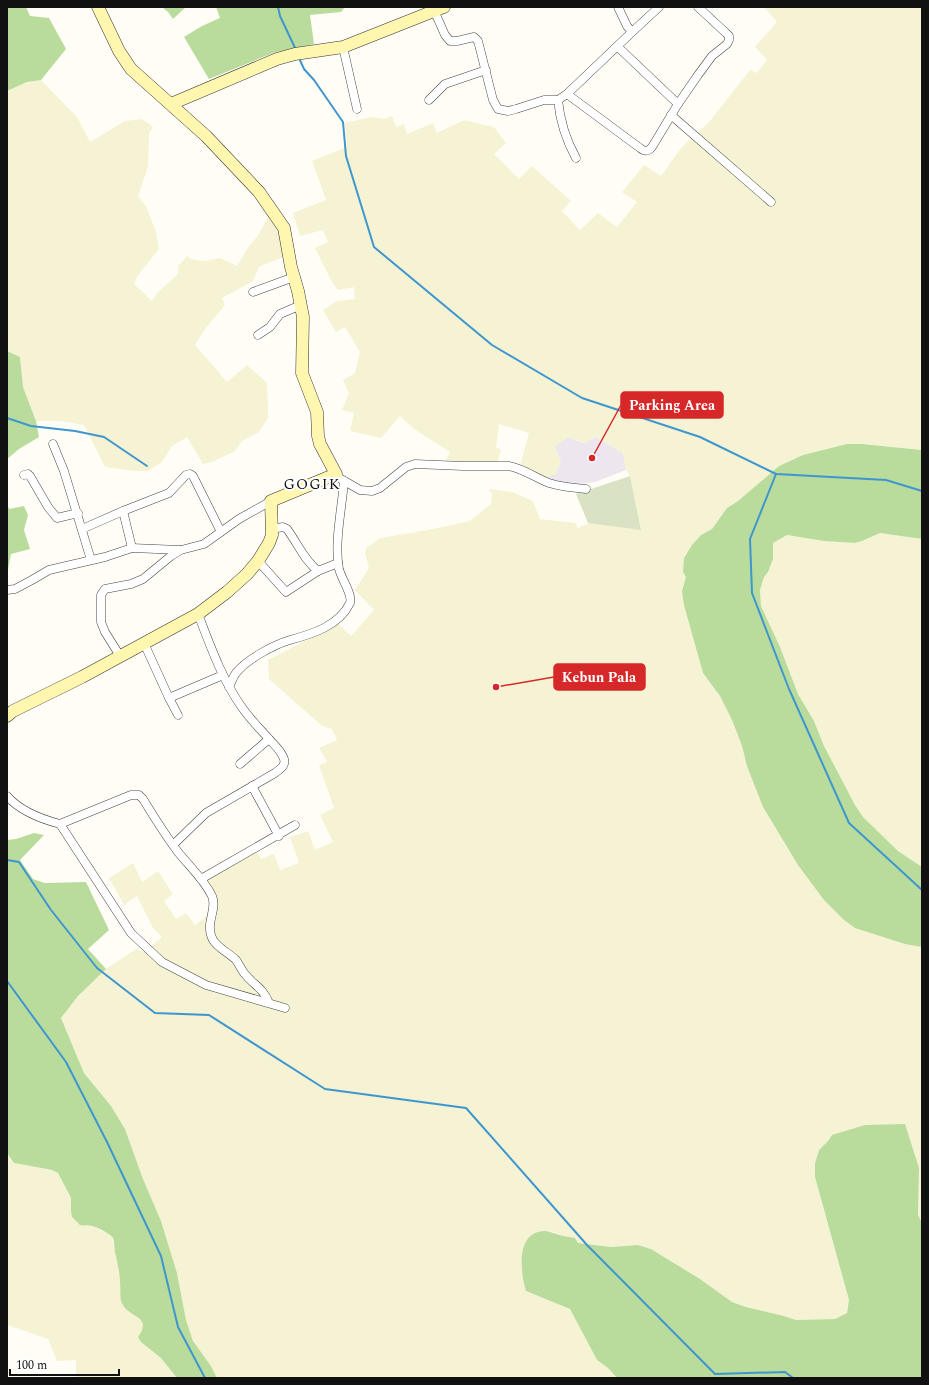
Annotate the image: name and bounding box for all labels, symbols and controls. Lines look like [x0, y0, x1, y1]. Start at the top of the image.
callout: Parking Area [621, 392, 723, 418]
text: Parking Area [629, 395, 716, 416]
district label: GOGIK [284, 473, 340, 496]
callout: Kebun Pala [554, 664, 645, 690]
text: Kebun Pala [562, 667, 637, 688]
scale bar [10, 1351, 119, 1377]
text: 100 m [16, 1356, 47, 1375]

